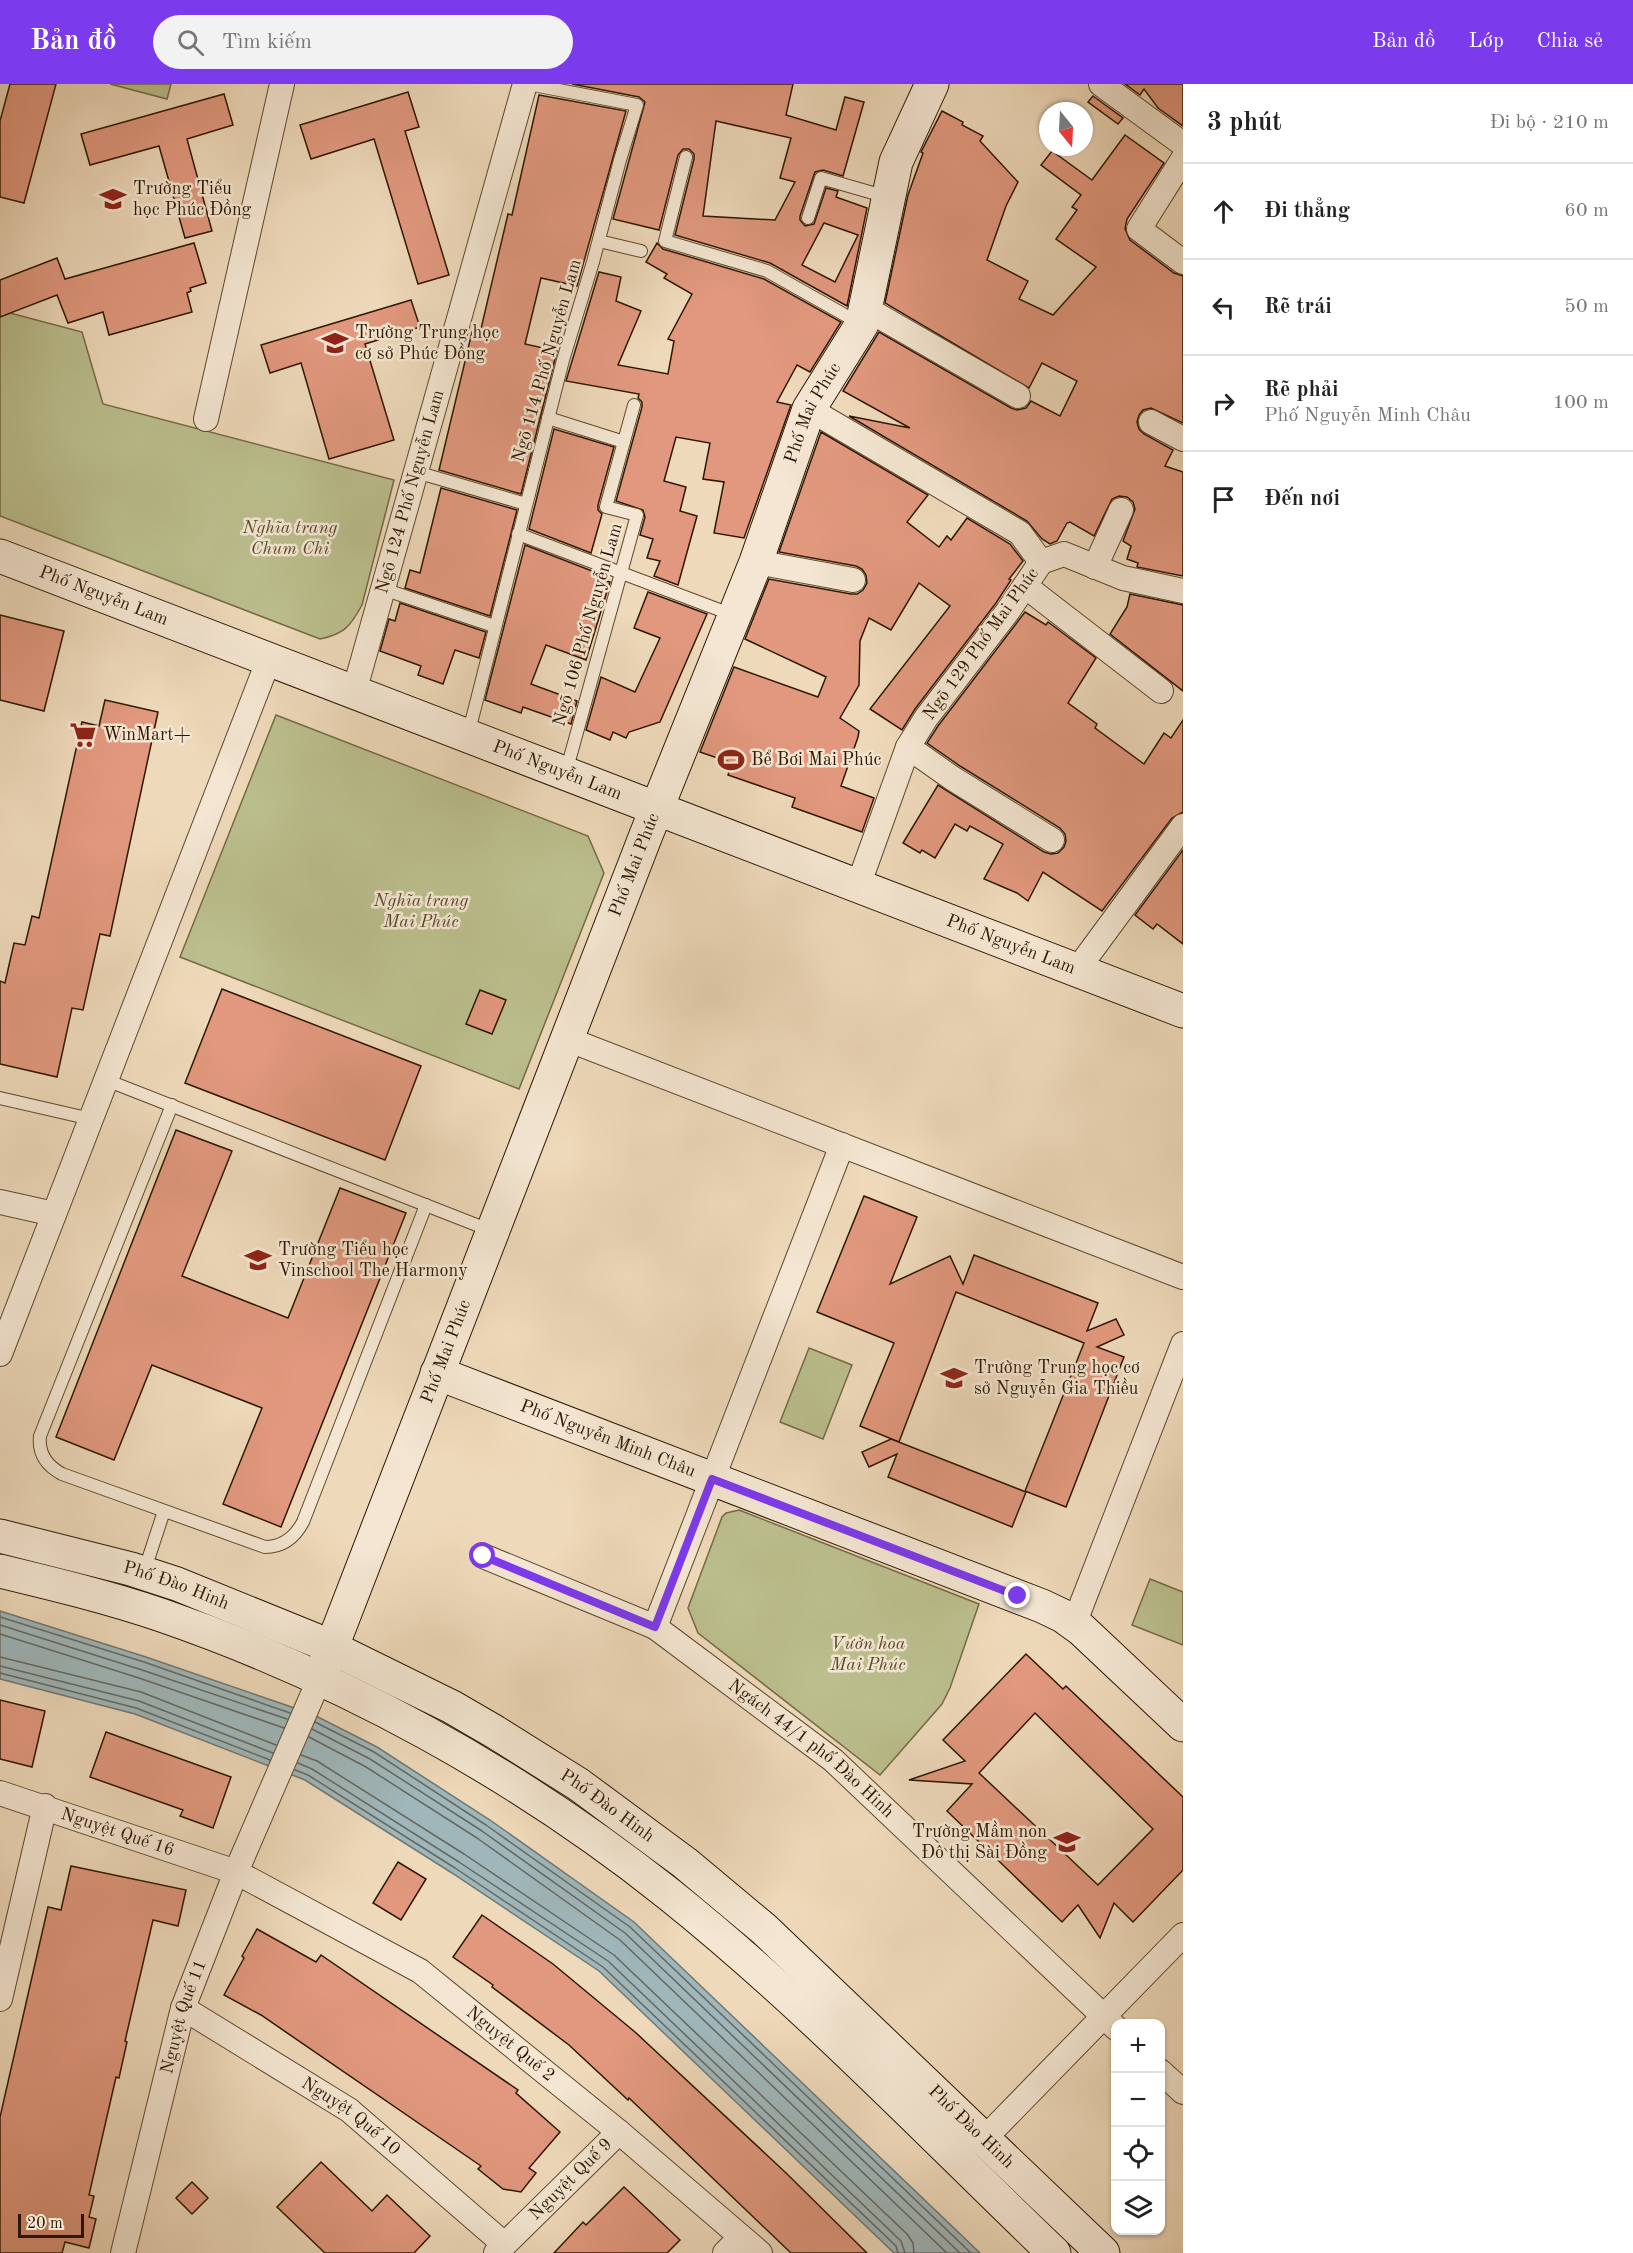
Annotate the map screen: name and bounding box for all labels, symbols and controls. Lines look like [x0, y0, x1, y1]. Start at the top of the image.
search box [153, 15, 573, 69]
icon: search [174, 26, 207, 59]
text: Bản đồ [30, 28, 117, 56]
text: Tìm kiếm [222, 31, 312, 53]
text: Bản đồ [1372, 31, 1435, 52]
text: Lớp [1468, 31, 1504, 52]
text: Chia sẻ [1537, 31, 1603, 52]
north arrow [1039, 102, 1093, 156]
text: 3 phút [1207, 110, 1282, 136]
text: Đi bộ · 210 m [1489, 113, 1609, 133]
place label: Trường Tiểu học Phúc Đồng [133, 178, 252, 219]
school or university icon: Trường Tiểu học Phúc Đồng [98, 184, 128, 214]
icon: ahead [1207, 195, 1240, 228]
text: Đi thẳng [1264, 200, 1350, 222]
text: 60 m [1564, 201, 1609, 221]
street label: Ngõ 114 Phố Nguyễn Lam [507, 257, 585, 465]
icon: left [1207, 291, 1240, 324]
text: Rẽ trái [1264, 296, 1332, 318]
text: 50 m [1564, 297, 1609, 317]
place label: Trường Trung học cơ sở Phúc Đồng [355, 324, 499, 363]
school or university icon: Trường Trung học cơ sở Phúc Đồng [320, 328, 350, 358]
street label: Phố Mai Phúc [782, 360, 844, 466]
text: Rẽ phải [1264, 379, 1339, 401]
icon: right [1207, 387, 1240, 420]
street label: Ngõ 124 Phố Nguyễn Lam [373, 388, 448, 596]
text: 100 m [1553, 393, 1609, 413]
text: Phố Nguyễn Minh Châu [1264, 406, 1471, 426]
icon: arrive [1207, 483, 1240, 516]
text: Đến nơi [1264, 488, 1340, 510]
park label: Nghĩa trang Chum Chi [242, 519, 338, 558]
street label: Ngõ 106 Phố Nguyễn Lam [548, 521, 626, 729]
street label: Phố Nguyễn Lam [37, 563, 171, 629]
street label: Ngõ 129 Phố Mai Phúc [919, 564, 1042, 723]
supermarket icon: WinMart+ [68, 720, 98, 750]
place label: WinMart+ [103, 726, 191, 744]
street label: Phố Nguyễn Lam [490, 737, 624, 803]
sports icon: Bể Bơi Mai Phúc [716, 745, 746, 775]
place label: Bể Bơi Mai Phúc [751, 749, 882, 769]
street label: Phố Mai Phúc [606, 810, 663, 919]
park label: Nghĩa trang Mai Phúc [373, 892, 469, 931]
street label: Phố Nguyễn Lam [944, 912, 1078, 978]
place label: Trường Tiểu học Vinschool The Harmony [278, 1239, 468, 1280]
school or university icon: Trường Tiểu học Vinschool The Harmony [243, 1245, 273, 1275]
street label: Phố Mai Phúc [418, 1297, 474, 1406]
place label: Trường Trung học cơ sở Nguyễn Gia Thiều [974, 1359, 1140, 1398]
school or university icon: Trường Trung học cơ sở Nguyễn Gia Thiều [939, 1363, 969, 1393]
street label: Phố Nguyễn Minh Châu [518, 1397, 698, 1481]
route start [469, 1542, 495, 1568]
street label: Phố Đào Hinh [121, 1558, 232, 1613]
route end [1004, 1582, 1030, 1608]
park label: Vườn hoa Mai Phúc [829, 1635, 906, 1674]
street label: Ngách 44/1 phố Đào Hinh [725, 1676, 897, 1822]
street label: Phố Đào Hinh [557, 1766, 658, 1846]
street label: Nguyệt Quế 16 [58, 1805, 177, 1860]
place label: Trường Mầm non Đô thị Sài Đồng [912, 1820, 1047, 1862]
school or university icon: Trường Mầm non Đô thị Sài Đồng [1052, 1827, 1082, 1857]
street label: Nguyệt Quế 11 [158, 1957, 210, 2076]
street label: Nguyệt Quế 2 [463, 2003, 558, 2085]
map controls [1111, 2019, 1165, 2235]
button: + [1111, 2019, 1165, 2073]
button: − [1111, 2073, 1165, 2127]
street label: Nguyệt Quế 10 [298, 2074, 404, 2159]
street label: Phố Đào Hinh [925, 2082, 1018, 2172]
button: locate [1111, 2127, 1165, 2181]
street label: Nguyệt Quế 9 [526, 2135, 616, 2224]
button: layers [1111, 2181, 1165, 2235]
scale bar [18, 2211, 84, 2238]
text: 20 m [27, 2216, 63, 2232]

